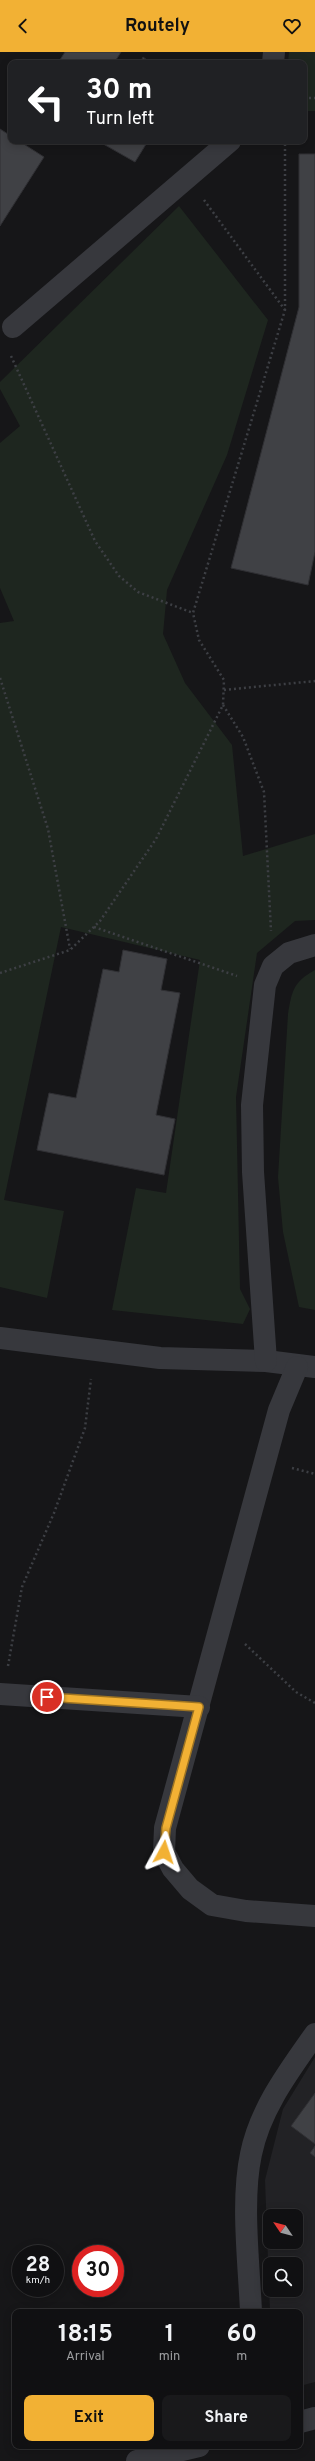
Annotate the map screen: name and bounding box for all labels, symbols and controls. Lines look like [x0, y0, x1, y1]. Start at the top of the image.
icon: back [12, 15, 34, 37]
text: Routely [125, 15, 190, 38]
icon: heart [281, 15, 303, 37]
text: 30 m [86, 73, 152, 109]
icon: left [20, 76, 72, 128]
text: Turn left [86, 108, 154, 131]
pin [30, 1680, 64, 1714]
icon: arrive [36, 1686, 58, 1708]
position arrow [143, 1831, 185, 1873]
north arrow [263, 2209, 303, 2249]
map controls [263, 2209, 303, 2297]
speed limit sign: 30 [72, 2245, 124, 2297]
text: 28 [26, 2253, 50, 2279]
button: search [263, 2257, 303, 2297]
text: km/h [26, 2274, 50, 2287]
text: 18:15 [58, 2320, 113, 2350]
text: 1 [165, 2320, 174, 2350]
text: 60 [226, 2320, 257, 2350]
text: Arrival [66, 2349, 105, 2365]
text: min [159, 2349, 180, 2365]
text: m [236, 2349, 247, 2365]
button: Exit [24, 2395, 154, 2441]
button: Share [162, 2395, 291, 2441]

